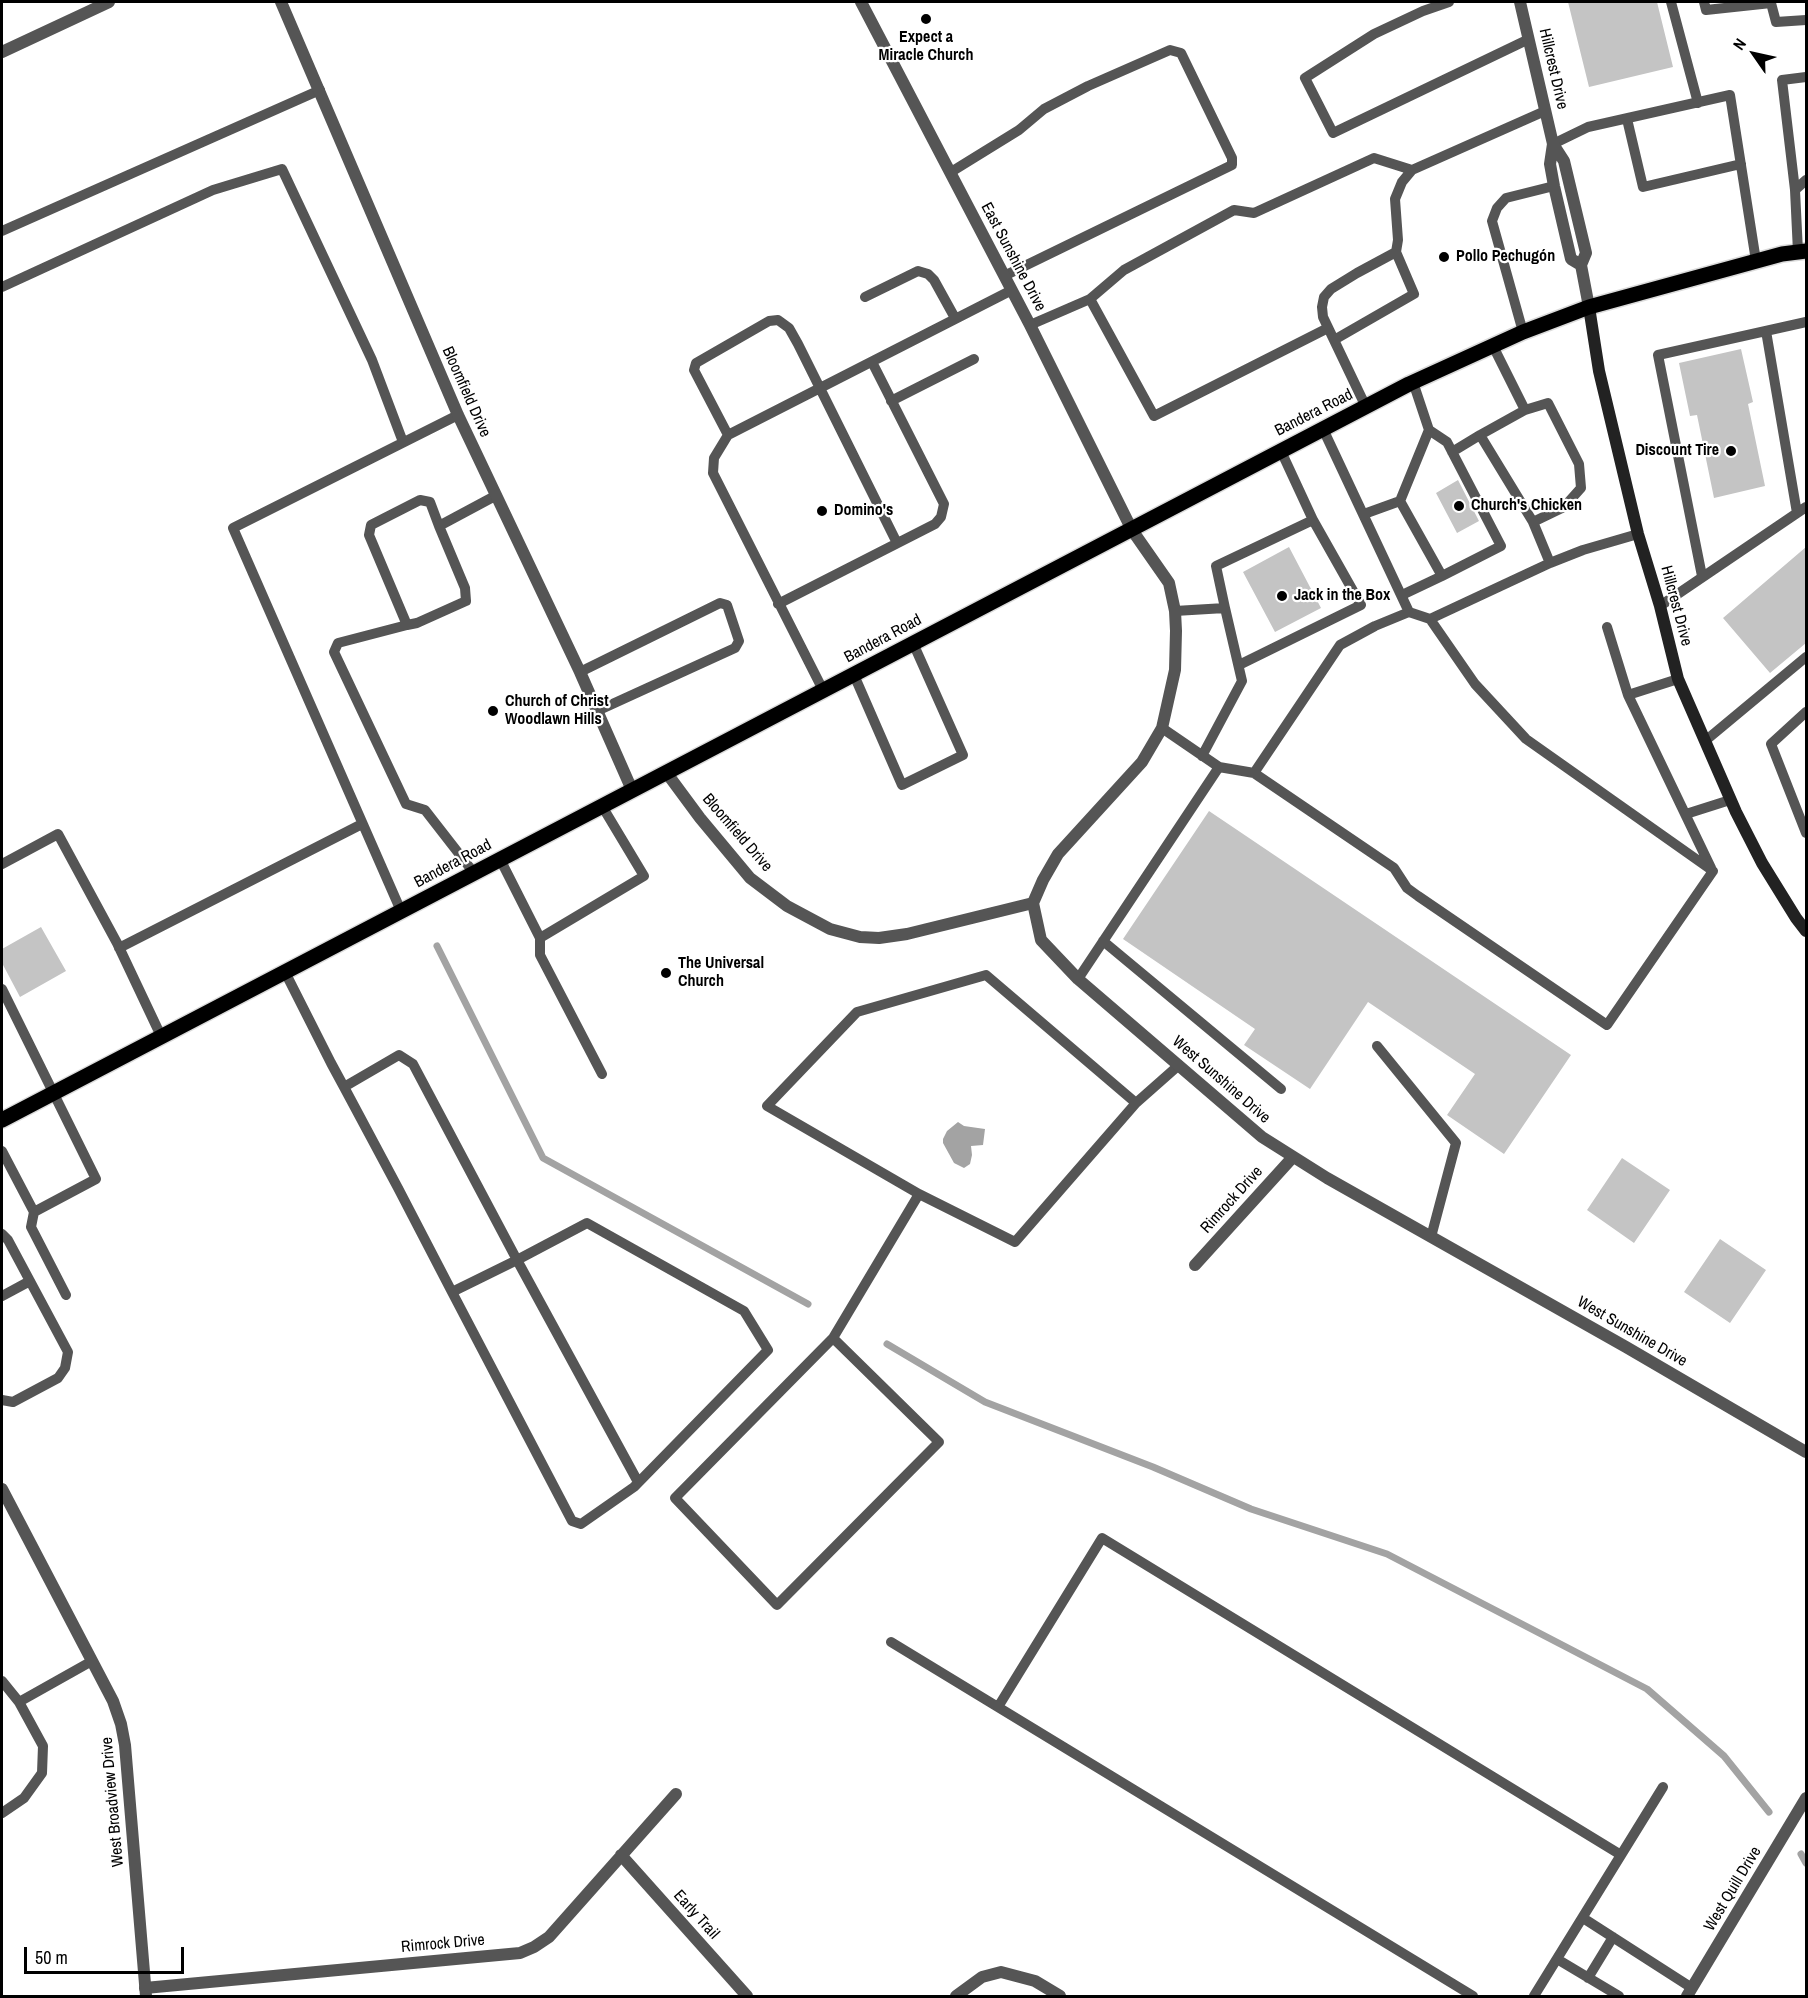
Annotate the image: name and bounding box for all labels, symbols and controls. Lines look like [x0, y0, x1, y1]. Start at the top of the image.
marker: Expect a Miracle Church [919, 12, 933, 26]
north arrow [1724, 24, 1784, 84]
street label: Hillcrest Drive [1534, 27, 1572, 111]
place label: Expect a Miracle Church [879, 28, 973, 66]
text: N [1727, 34, 1751, 54]
street label: East Sunshine Drive [976, 199, 1050, 315]
place label: Pollo Pechugón [1456, 247, 1555, 267]
marker: Pollo Pechugón [1437, 250, 1451, 264]
street label: Bloomfield Drive [438, 344, 494, 440]
street label: Bandera Road [1272, 385, 1356, 441]
place label: Discount Tire [1635, 441, 1719, 461]
marker: Discount Tire [1724, 444, 1738, 458]
place label: Church's Chicken [1471, 496, 1582, 516]
marker: Church's Chicken [1452, 499, 1466, 513]
place label: Domino's [834, 501, 893, 521]
marker: Domino's [815, 504, 829, 518]
street label: Hillcrest Drive [1656, 564, 1696, 648]
place label: Jack in the Box [1294, 586, 1390, 606]
marker: Jack in the Box [1275, 589, 1289, 603]
street label: Bandera Road [841, 611, 925, 667]
place label: Church of Christ Woodlawn Hills [505, 692, 609, 730]
marker: Church of Christ Woodlawn Hills [486, 704, 500, 718]
street label: Bloomfield Drive [698, 790, 776, 876]
street label: Bandera Road [411, 836, 495, 892]
place label: The Universal Church [678, 954, 764, 992]
marker: The Universal Church [659, 966, 673, 980]
street label: West Sunshine Drive [1168, 1032, 1274, 1128]
street label: Rimrock Drive [1197, 1162, 1267, 1238]
street label: West Sunshine Drive [1574, 1293, 1690, 1371]
street label: West Broadview Drive [98, 1736, 128, 1868]
street label: West Quill Drive [1700, 1843, 1766, 1935]
street label: Early Trail [669, 1887, 723, 1943]
street label: Rimrock Drive [400, 1931, 486, 1957]
scale bar [27, 1935, 188, 1973]
text: 50 m [35, 1945, 68, 1970]

